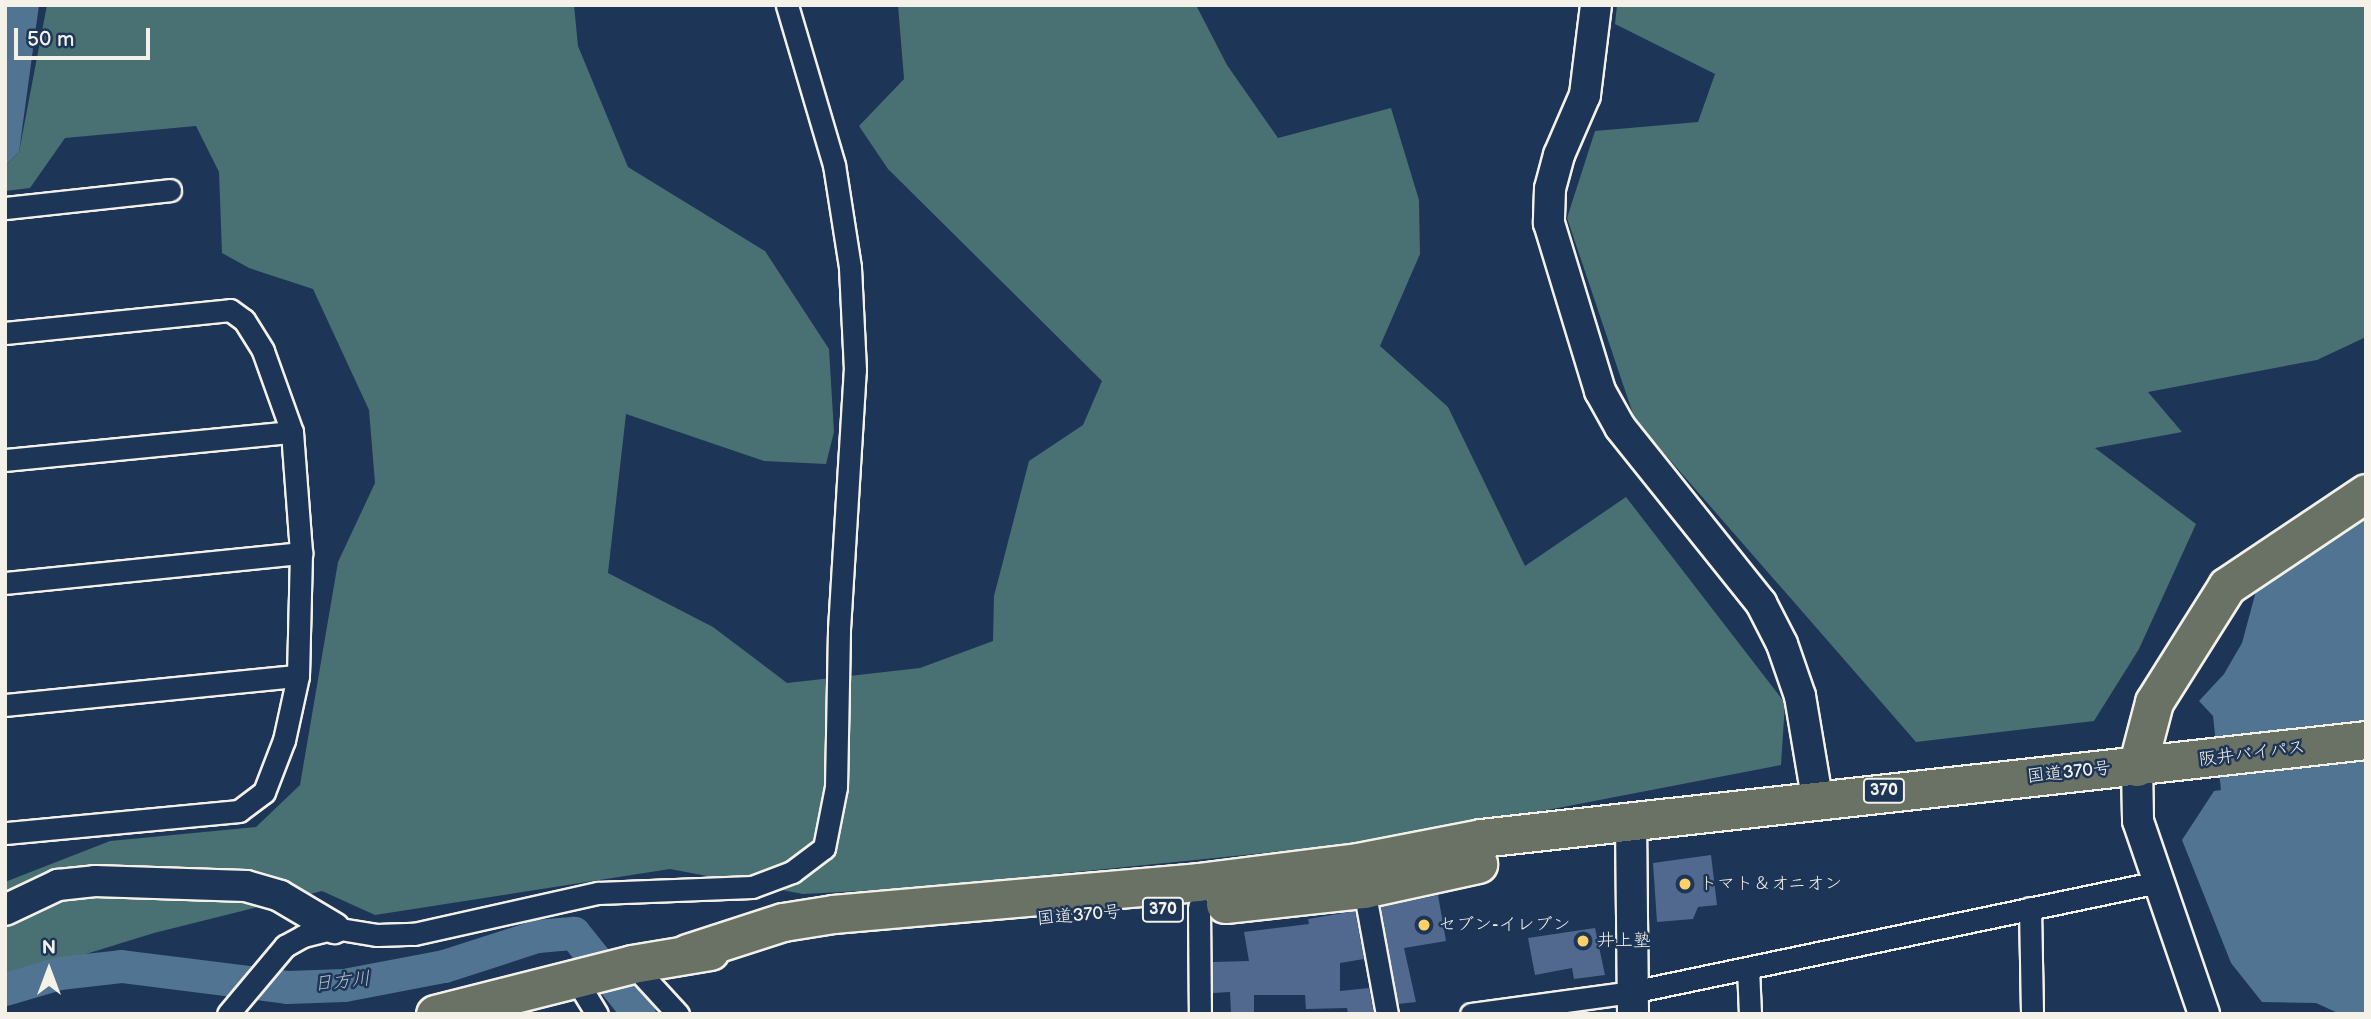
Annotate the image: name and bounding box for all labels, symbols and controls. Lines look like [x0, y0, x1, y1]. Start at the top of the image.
scale bar [18, 14, 154, 58]
text: 50 m [27, 27, 74, 52]
street label: 阪井バイパス [2197, 737, 2307, 771]
street label: 国道370号 [2026, 758, 2112, 788]
road number: 370 [1861, 778, 1907, 804]
place label: トマト＆オニオン [1699, 873, 1843, 895]
marker: トマト＆オニオン [1677, 876, 1693, 892]
road number: 370 [1140, 898, 1186, 922]
street label: 国道370号 [1036, 902, 1122, 930]
place label: セブン-イレブン [1438, 914, 1571, 936]
marker: セブン-イレブン [1416, 917, 1432, 933]
place label: 井上塾 [1597, 930, 1651, 952]
marker: 井上塾 [1575, 933, 1591, 949]
north arrow [14, 935, 84, 1005]
text: N [42, 937, 56, 960]
water label: 日方川 [312, 968, 372, 996]

